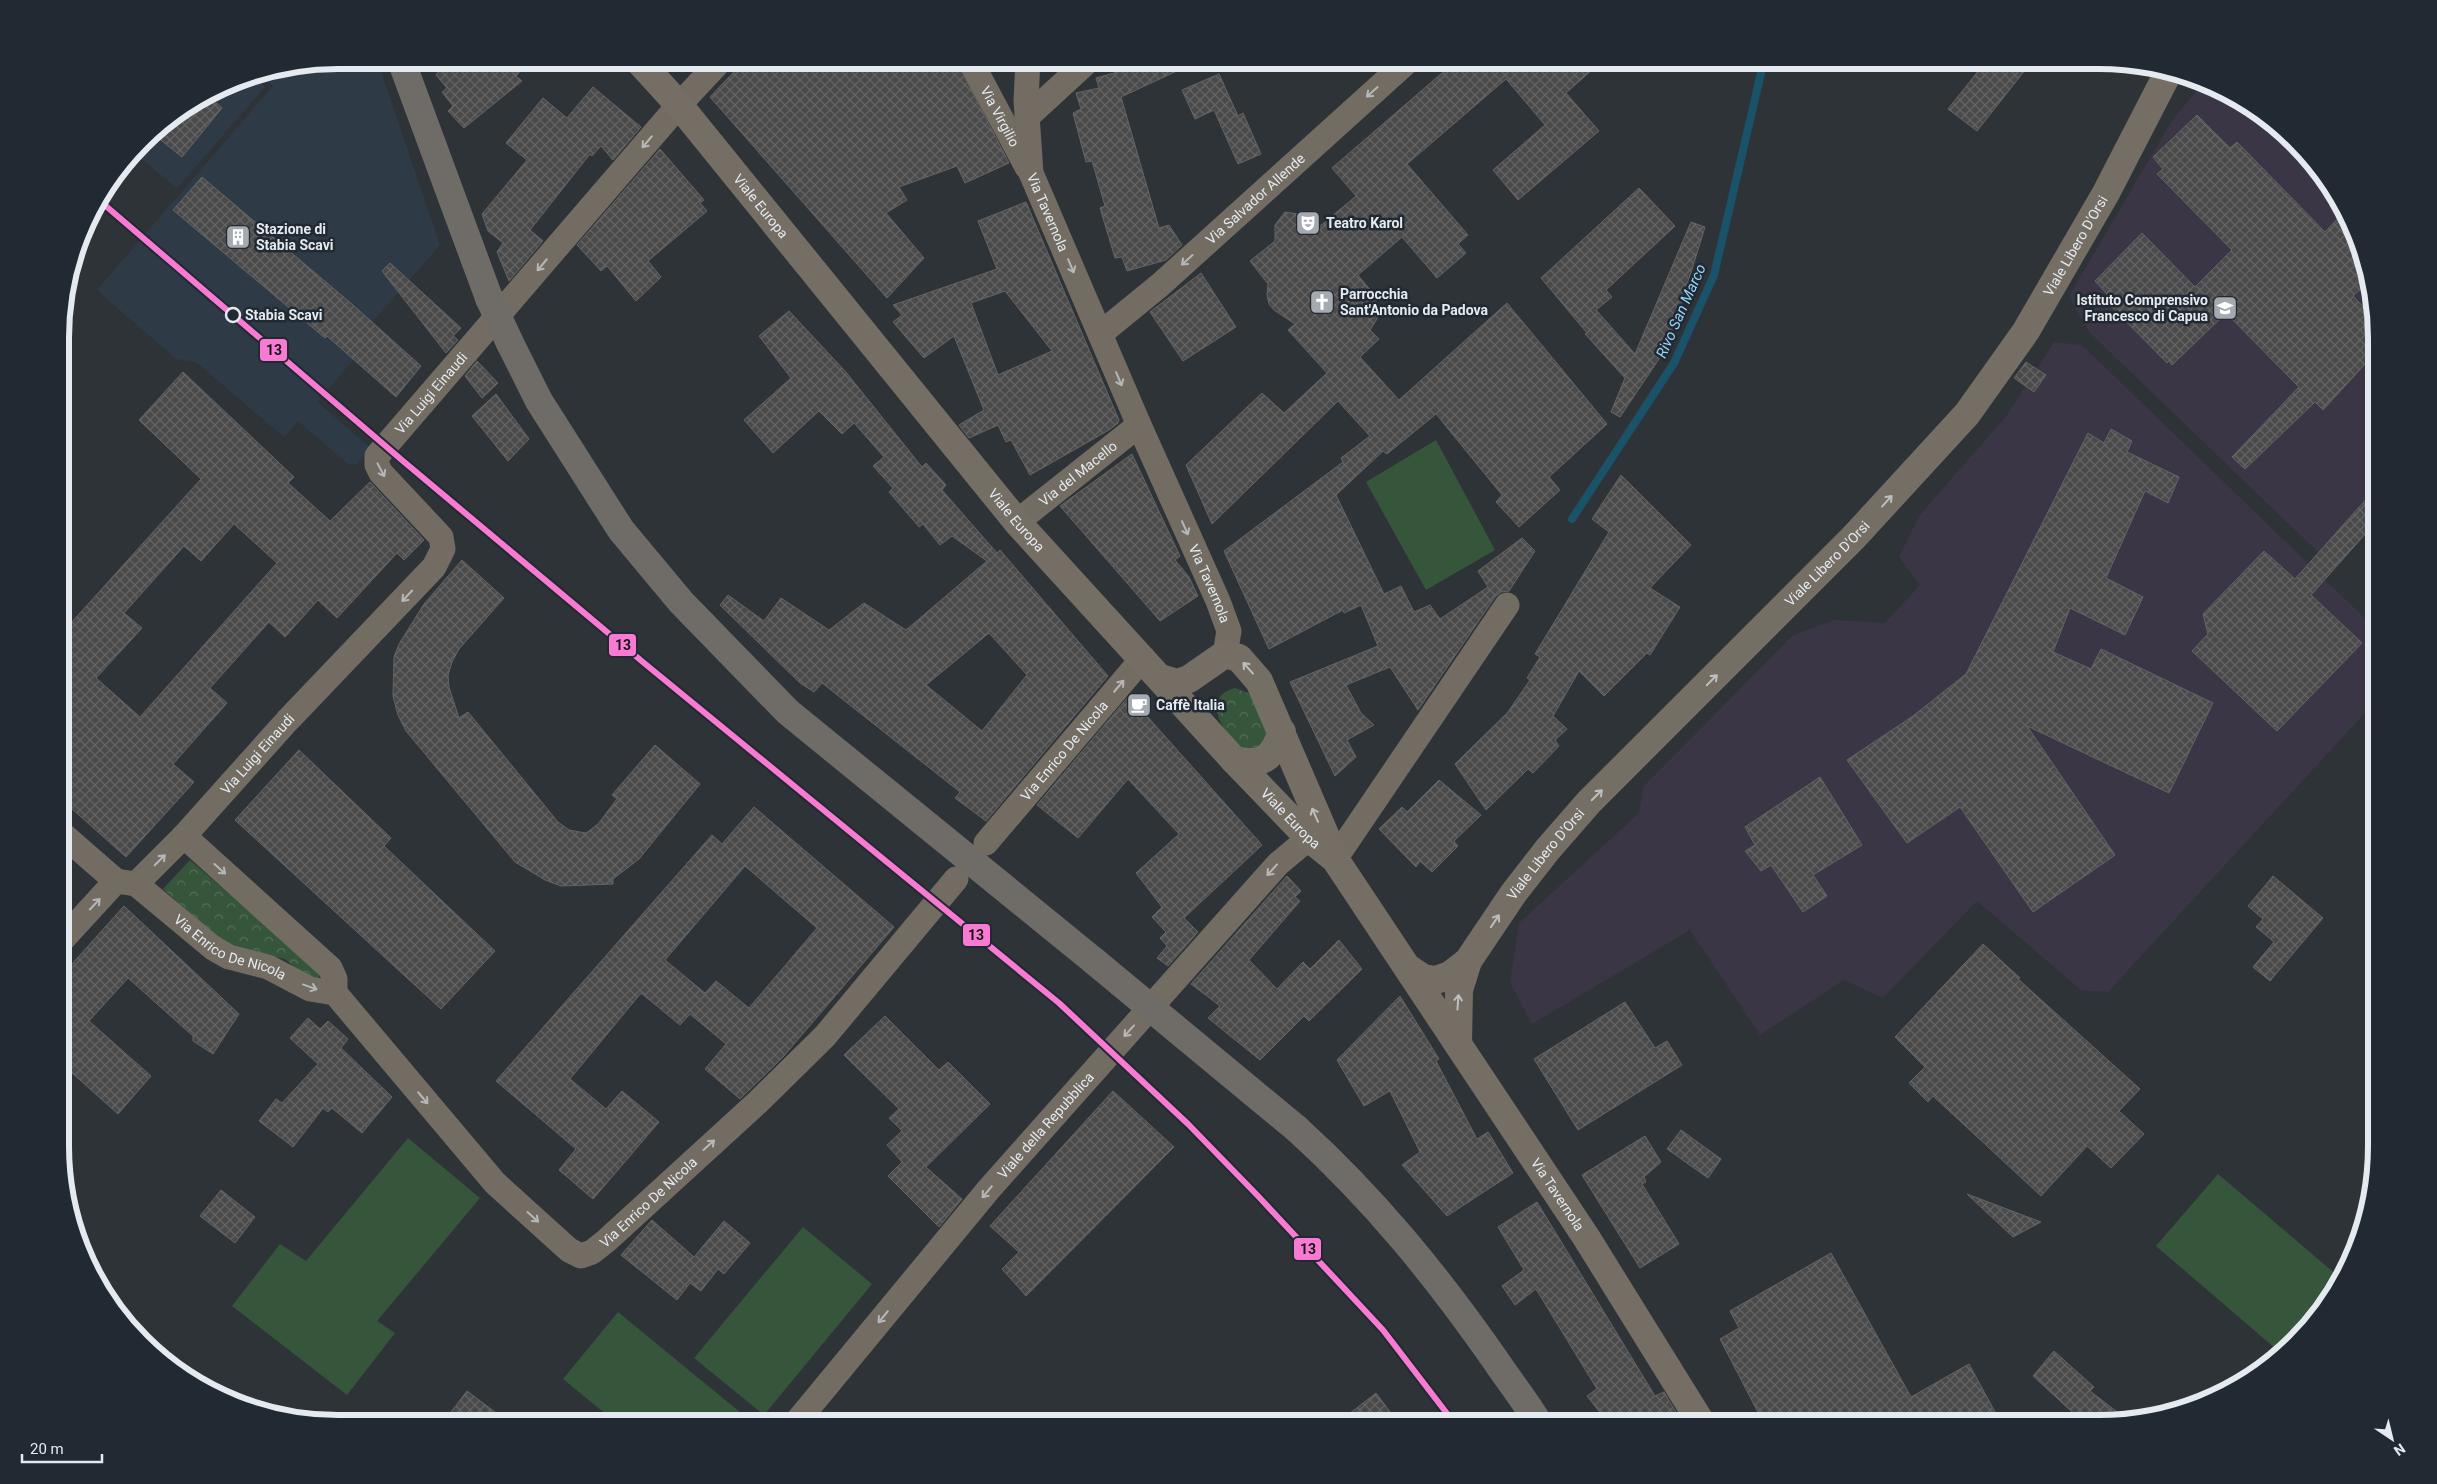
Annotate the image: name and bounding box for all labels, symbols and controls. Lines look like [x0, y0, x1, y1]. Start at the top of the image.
street label: Via Virgilio [977, 83, 1023, 150]
one-way arrow [1366, 87, 1379, 98]
one-way arrow [641, 135, 653, 148]
street label: Via Salvador Allende [1203, 150, 1308, 248]
street label: Viale Europa [730, 171, 792, 241]
street label: Via Tavernola [1024, 171, 1072, 254]
street label: Viale Libero D'Orsi [2040, 193, 2111, 299]
theatre icon: Teatro Karol [1295, 210, 1321, 236]
place label: Teatro Karol [1326, 215, 1403, 231]
place label: Stazione di Stabia Scavi [256, 221, 334, 253]
building icon: Stazione di Stabia Scavi [225, 224, 251, 250]
one-way arrow [1181, 254, 1194, 266]
one-way arrow [1066, 258, 1076, 273]
one-way arrow [536, 259, 547, 272]
water label: Rivo San Marco [1652, 261, 1710, 361]
place label: Parrocchia Sant'Antonio da Padova [1340, 286, 1489, 318]
church icon: Parrocchia Sant'Antonio da Padova [1309, 289, 1335, 315]
place label: Istituto Comprensivo Francesco di Capua [2077, 292, 2208, 324]
school or university icon: Istituto Comprensivo Francesco di Capua [2212, 295, 2238, 321]
marker: Stabia Scavi [225, 307, 241, 323]
place label: Stabia Scavi [245, 307, 323, 323]
line badge: 13 [259, 338, 288, 362]
text: 13 [266, 342, 282, 358]
street label: Via Luigi Einaudi [392, 349, 470, 437]
one-way arrow [1115, 371, 1125, 386]
street label: Via del Macello [1036, 438, 1120, 509]
one-way arrow [376, 463, 386, 478]
street label: Viale Europa [985, 485, 1048, 555]
one-way arrow [1881, 495, 1893, 508]
street label: Viale Libero D'Orsi [1782, 518, 1873, 609]
one-way arrow [1181, 520, 1191, 535]
street label: Via Tavernola [1186, 542, 1233, 625]
one-way arrow [402, 590, 413, 603]
line badge: 13 [608, 633, 637, 657]
text: 13 [615, 637, 631, 653]
one-way arrow [1242, 661, 1254, 674]
one-way arrow [1706, 674, 1718, 686]
one-way arrow [1113, 680, 1124, 693]
cafe icon: Caffè Italia [1126, 692, 1152, 718]
place label: Caffè Italia [1156, 697, 1225, 713]
street label: Via Enrico De Nicola [1017, 698, 1111, 804]
street label: Via Luigi Einaudi [217, 710, 298, 797]
street label: Viale Europa [1258, 785, 1323, 852]
one-way arrow [1591, 788, 1603, 801]
street label: Viale Libero D'Orsi [1503, 805, 1588, 903]
one-way arrow [1310, 808, 1320, 823]
one-way arrow [154, 854, 166, 866]
one-way arrow [214, 863, 227, 875]
one-way arrow [1266, 864, 1278, 877]
one-way arrow [89, 897, 101, 910]
street label: Via Enrico De Nicola [171, 911, 289, 983]
one-way arrow [1490, 914, 1500, 928]
line badge: 13 [962, 923, 991, 947]
text: 13 [968, 927, 984, 943]
one-way arrow [302, 983, 317, 992]
one-way arrow [1453, 994, 1463, 1010]
one-way arrow [1124, 1024, 1135, 1037]
street label: Viale della Repubblica [994, 1069, 1097, 1182]
one-way arrow [417, 1091, 428, 1104]
one-way arrow [703, 1139, 716, 1151]
street label: Via Enrico De Nicola [597, 1154, 700, 1251]
street label: Via Tavernola [1528, 1155, 1588, 1234]
one-way arrow [981, 1185, 992, 1198]
one-way arrow [526, 1211, 539, 1223]
line badge: 13 [1293, 1237, 1322, 1261]
text: 13 [1300, 1241, 1316, 1257]
one-way arrow [878, 1310, 889, 1323]
north arrow [2367, 1414, 2417, 1464]
scale bar [22, 1432, 102, 1464]
text: 20 m [30, 1440, 64, 1458]
text: N [2391, 1440, 2408, 1459]

